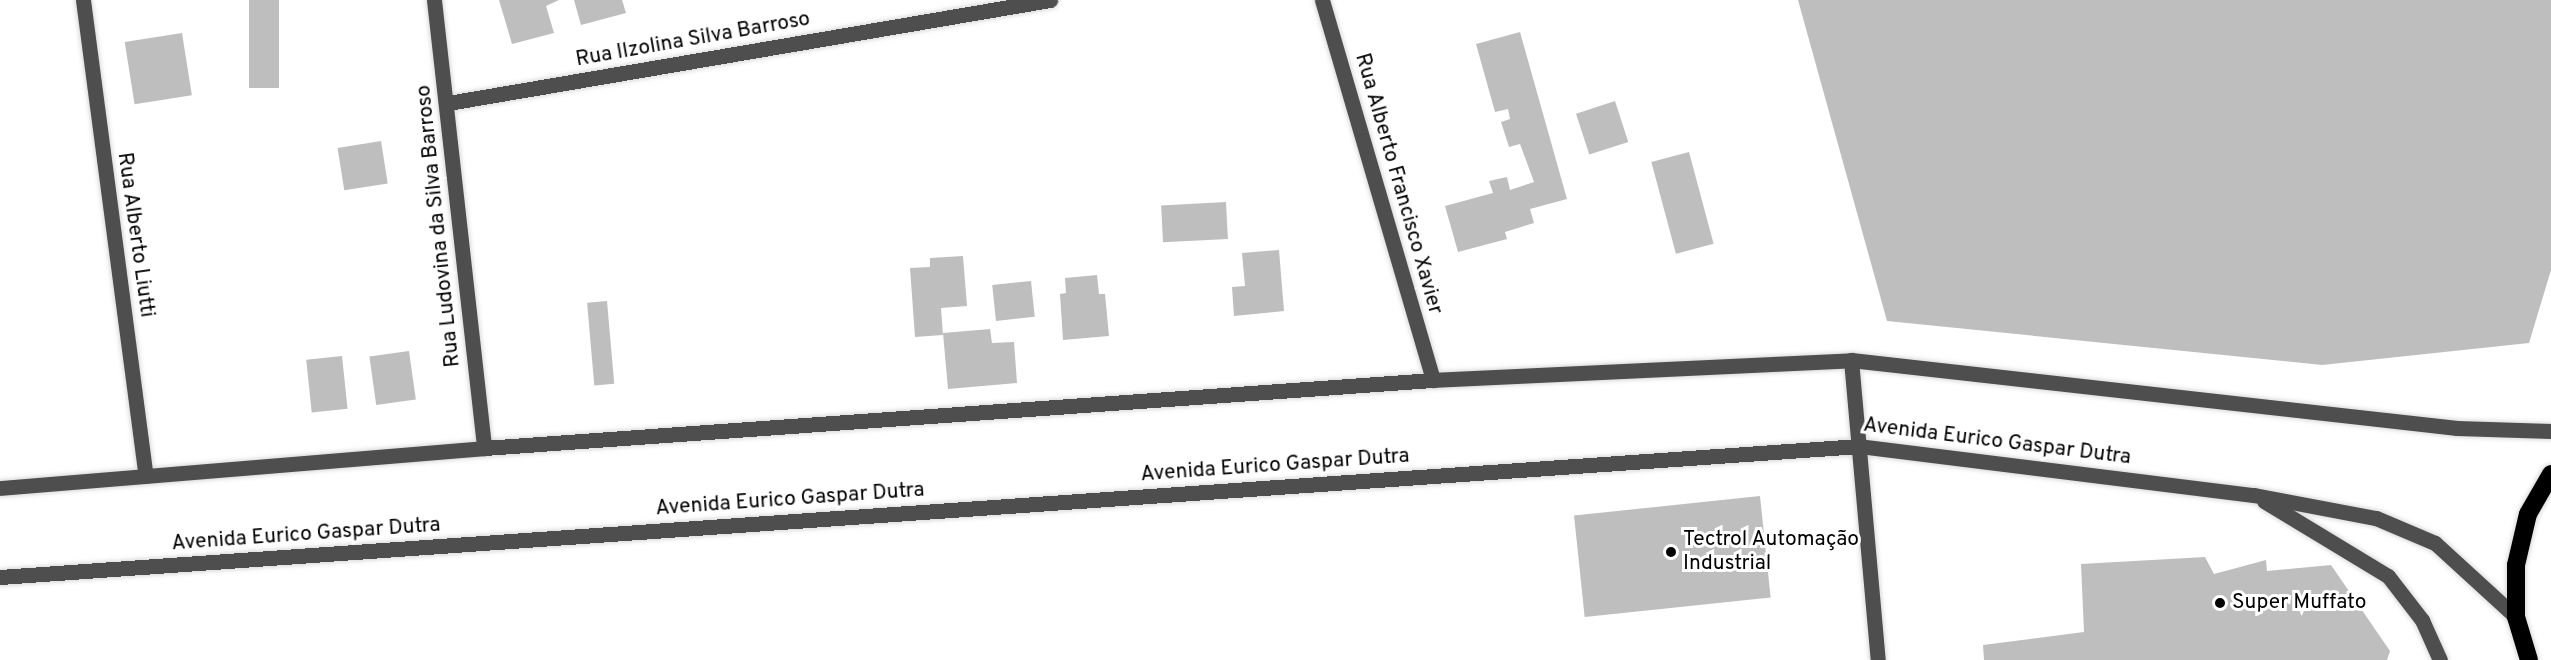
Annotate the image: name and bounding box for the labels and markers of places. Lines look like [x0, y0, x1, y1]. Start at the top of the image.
place label: Tectrol Automação Industrial [1683, 527, 1860, 577]
marker: Tectrol Automação Industrial [1664, 545, 1678, 559]
place label: Super Muffato [2232, 590, 2366, 616]
marker: Super Muffato [2213, 596, 2227, 610]

